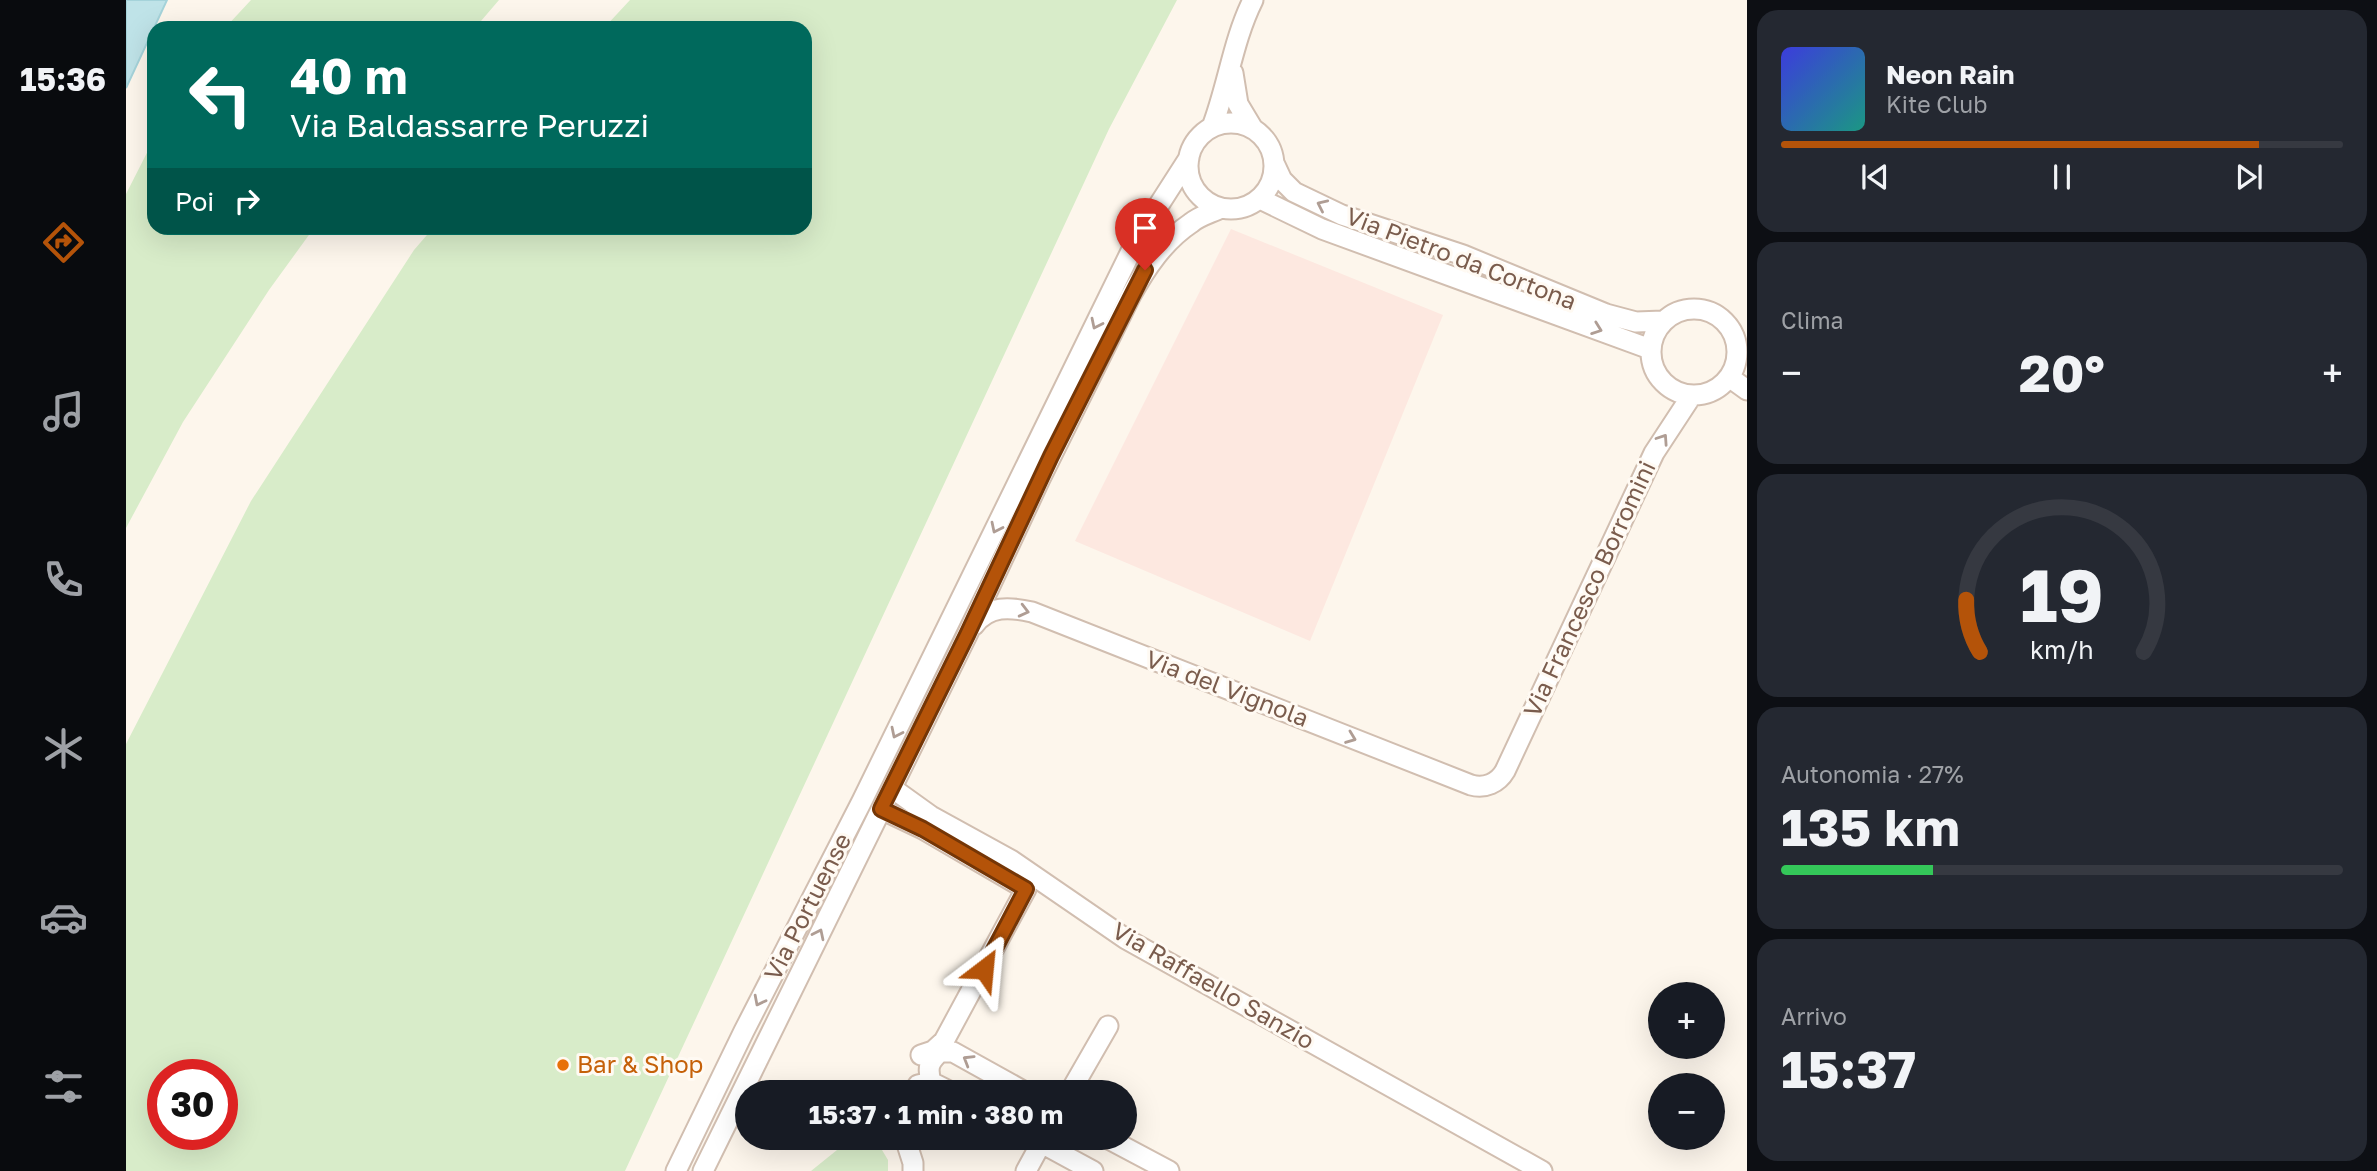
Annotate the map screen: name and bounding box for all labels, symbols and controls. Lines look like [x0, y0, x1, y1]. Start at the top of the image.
text: 40 m [290, 46, 408, 105]
icon: left [175, 49, 266, 140]
text: Neon Rain [1886, 59, 2015, 90]
text: 15:36 [20, 60, 106, 98]
text: Kite Club [1886, 90, 1987, 118]
text: Via Baldassarre Peruzzi [290, 106, 649, 144]
icon: previous [1856, 158, 1894, 196]
icon: pause [2043, 158, 2081, 196]
icon: next [2230, 158, 2268, 196]
icon: right [228, 182, 266, 220]
text: Poi [175, 186, 214, 217]
pin [1115, 198, 1175, 270]
one-way arrow [1317, 200, 1330, 214]
street label: Via Pietro da Cortona [1342, 200, 1581, 315]
icon: arrive [1126, 209, 1164, 247]
icon: directions [39, 218, 88, 267]
text: Clima [1781, 306, 1844, 334]
one-way arrow [1090, 317, 1104, 329]
one-way arrow [1591, 321, 1603, 335]
text: 20° [2019, 341, 2105, 403]
text: − [1781, 350, 1802, 395]
text: + [2322, 350, 2343, 395]
icon: music [39, 387, 88, 436]
one-way arrow [1655, 433, 1668, 446]
street label: Via Francesco Borromini [1516, 456, 1661, 721]
one-way arrow [990, 521, 1004, 533]
text: 19 [2020, 551, 2104, 638]
icon: phone [39, 555, 88, 604]
one-way arrow [1018, 603, 1030, 617]
text: km/h [2030, 633, 2094, 664]
street label: Via del Vignola [1142, 643, 1313, 732]
icon: climate [39, 724, 88, 773]
one-way arrow [890, 726, 904, 738]
one-way arrow [1344, 729, 1356, 743]
text: Autonomia · 27% [1781, 760, 1964, 788]
text: 135 km [1781, 795, 1960, 857]
street label: Via Portuense [757, 828, 856, 985]
icon: car [39, 893, 88, 942]
street label: Via Raffaello Sanzio [1107, 915, 1320, 1054]
one-way arrow [811, 929, 825, 941]
position arrow [947, 932, 1021, 1006]
map controls [1648, 982, 1725, 1150]
button: + [1648, 982, 1725, 1059]
one-way arrow [754, 994, 768, 1006]
text: Arrivo [1781, 1002, 1847, 1030]
text: 15:37 [1781, 1037, 1916, 1099]
place label: Bar & Shop [577, 1049, 703, 1078]
one-way arrow [962, 1056, 975, 1069]
marker: Bar & Shop [555, 1057, 571, 1073]
speed limit sign: 30 [147, 1059, 238, 1150]
icon: filters [39, 1062, 88, 1111]
button: − [1648, 1073, 1725, 1150]
text: 15:37 · 1 min · 380 m [809, 1099, 1063, 1130]

